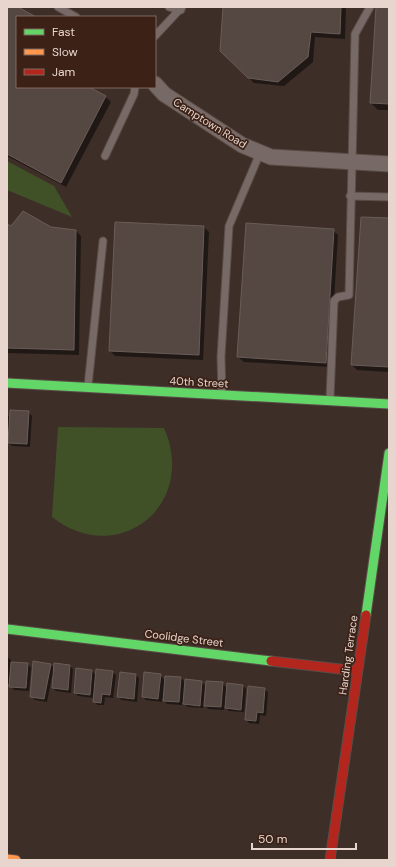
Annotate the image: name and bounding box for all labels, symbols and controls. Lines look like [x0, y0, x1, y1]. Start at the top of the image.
legend [16, 16, 156, 88]
text: Fast [52, 24, 75, 40]
text: Slow [52, 44, 78, 60]
text: Jam [52, 64, 75, 80]
street label: Camptown Road [171, 95, 249, 151]
street label: 40th Street [169, 373, 229, 391]
street label: Harding Terrace [335, 614, 361, 696]
street label: Coolidge Street [144, 626, 224, 650]
scale bar [252, 825, 356, 851]
text: 50 m [258, 831, 287, 847]

